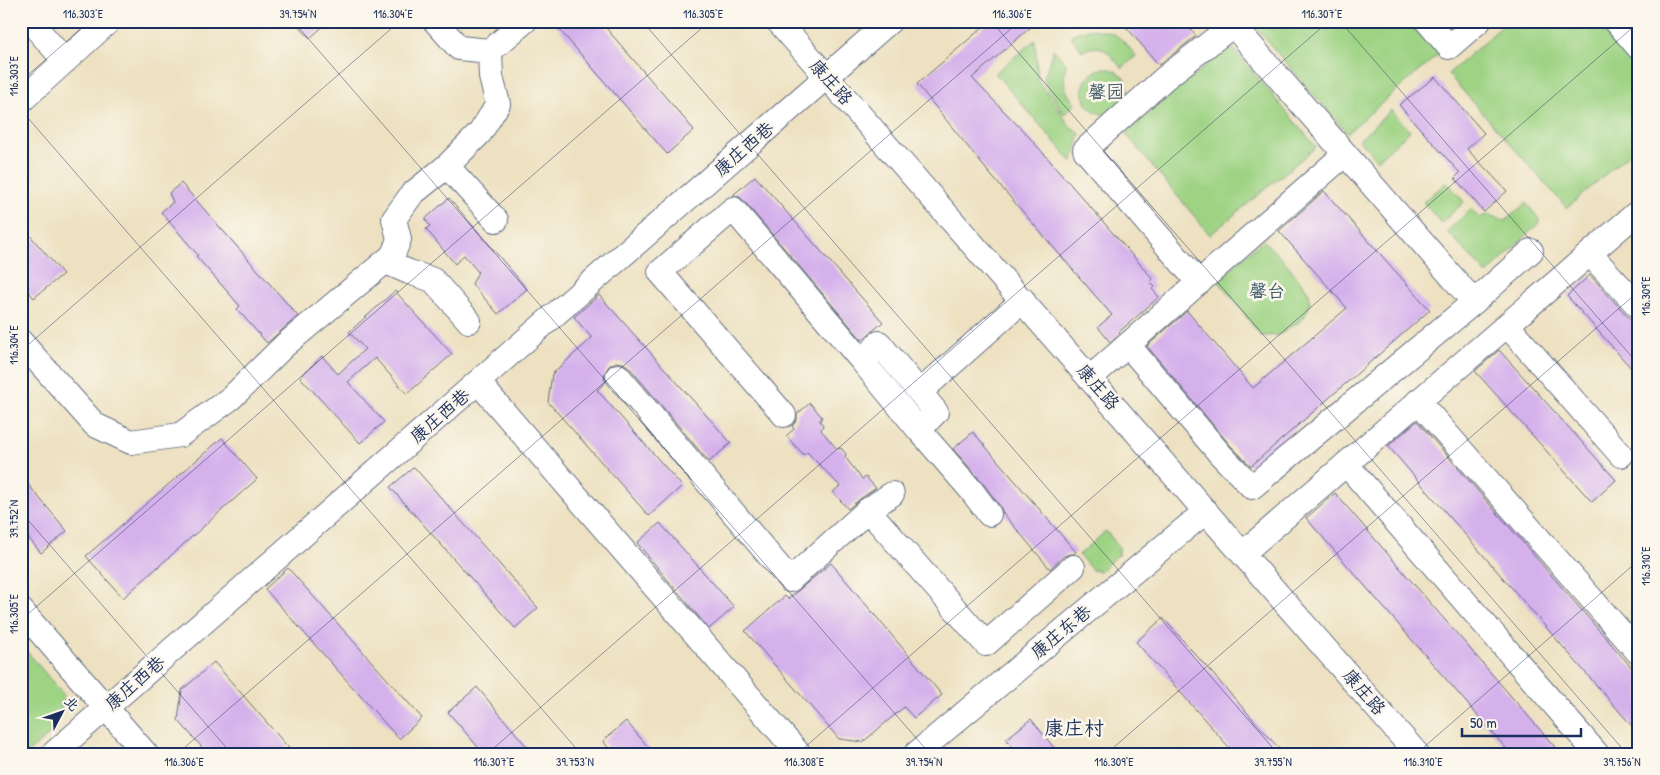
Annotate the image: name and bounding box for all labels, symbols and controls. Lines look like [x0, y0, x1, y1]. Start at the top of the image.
text: 116.303°E [63, 5, 104, 22]
text: 39.754°N [279, 5, 317, 22]
text: 116.304°E [373, 5, 413, 22]
text: 116.305°E [683, 5, 724, 22]
text: 116.306°E [992, 5, 1033, 22]
text: 116.307°E [1302, 5, 1343, 22]
street label: 康庄路 [804, 53, 859, 110]
text: 116.303°E [5, 55, 22, 96]
park label: 馨园 [1088, 79, 1124, 104]
street label: 康庄西巷 [708, 116, 779, 182]
text: 116.309°E [1637, 276, 1654, 316]
park label: 馨台 [1249, 278, 1285, 303]
text: 116.304°E [5, 325, 22, 365]
street label: 康庄路 [1071, 358, 1126, 415]
street label: 康庄西巷 [404, 383, 475, 449]
text: 39.752°N [5, 500, 22, 538]
text: 116.310°E [1637, 546, 1654, 586]
text: 116.305°E [5, 593, 22, 634]
street label: 康庄东巷 [1025, 599, 1096, 664]
street label: 康庄西巷 [99, 650, 170, 716]
street label: 康庄路 [1337, 663, 1392, 720]
north arrow [38, 688, 88, 738]
text: 北 [60, 692, 84, 715]
scale bar [1462, 705, 1581, 737]
text: 50 m [1470, 712, 1497, 733]
district label: 康庄村 [1044, 714, 1104, 741]
text: 116.306°E [164, 753, 205, 770]
text: 116.307°E [474, 753, 515, 770]
text: 39.753°N [556, 753, 594, 770]
text: 116.308°E [784, 753, 825, 770]
text: 39.754°N [905, 753, 943, 770]
text: 116.309°E [1094, 753, 1134, 770]
text: 39.755°N [1254, 753, 1292, 770]
text: 116.310°E [1403, 753, 1443, 770]
text: 39.756°N [1603, 753, 1641, 770]

